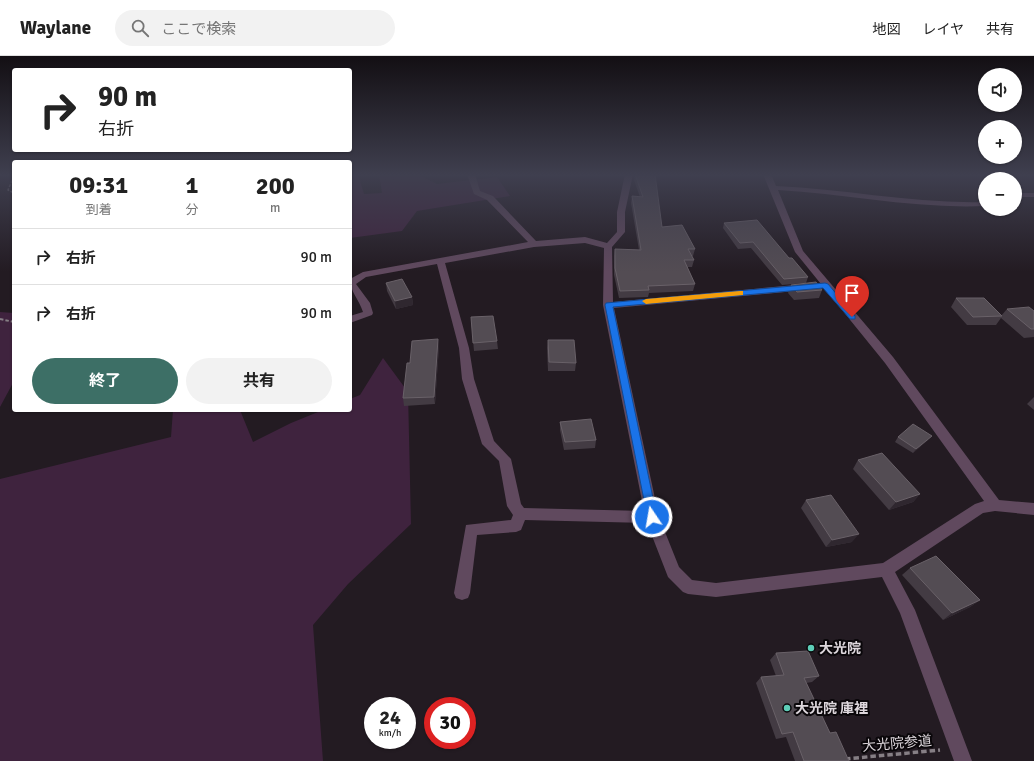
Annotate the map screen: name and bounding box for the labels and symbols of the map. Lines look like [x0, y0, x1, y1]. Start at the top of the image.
pin [835, 276, 869, 317]
position arrow [631, 496, 673, 538]
place label: 大光院 [819, 640, 861, 657]
marker: 大光院 [806, 643, 816, 653]
speed limit sign: 30 [424, 697, 476, 749]
place label: 大光院 庫裡 [795, 700, 868, 717]
marker: 大光院 庫裡 [782, 703, 792, 713]
street label: 大光院参道 [861, 732, 933, 755]

